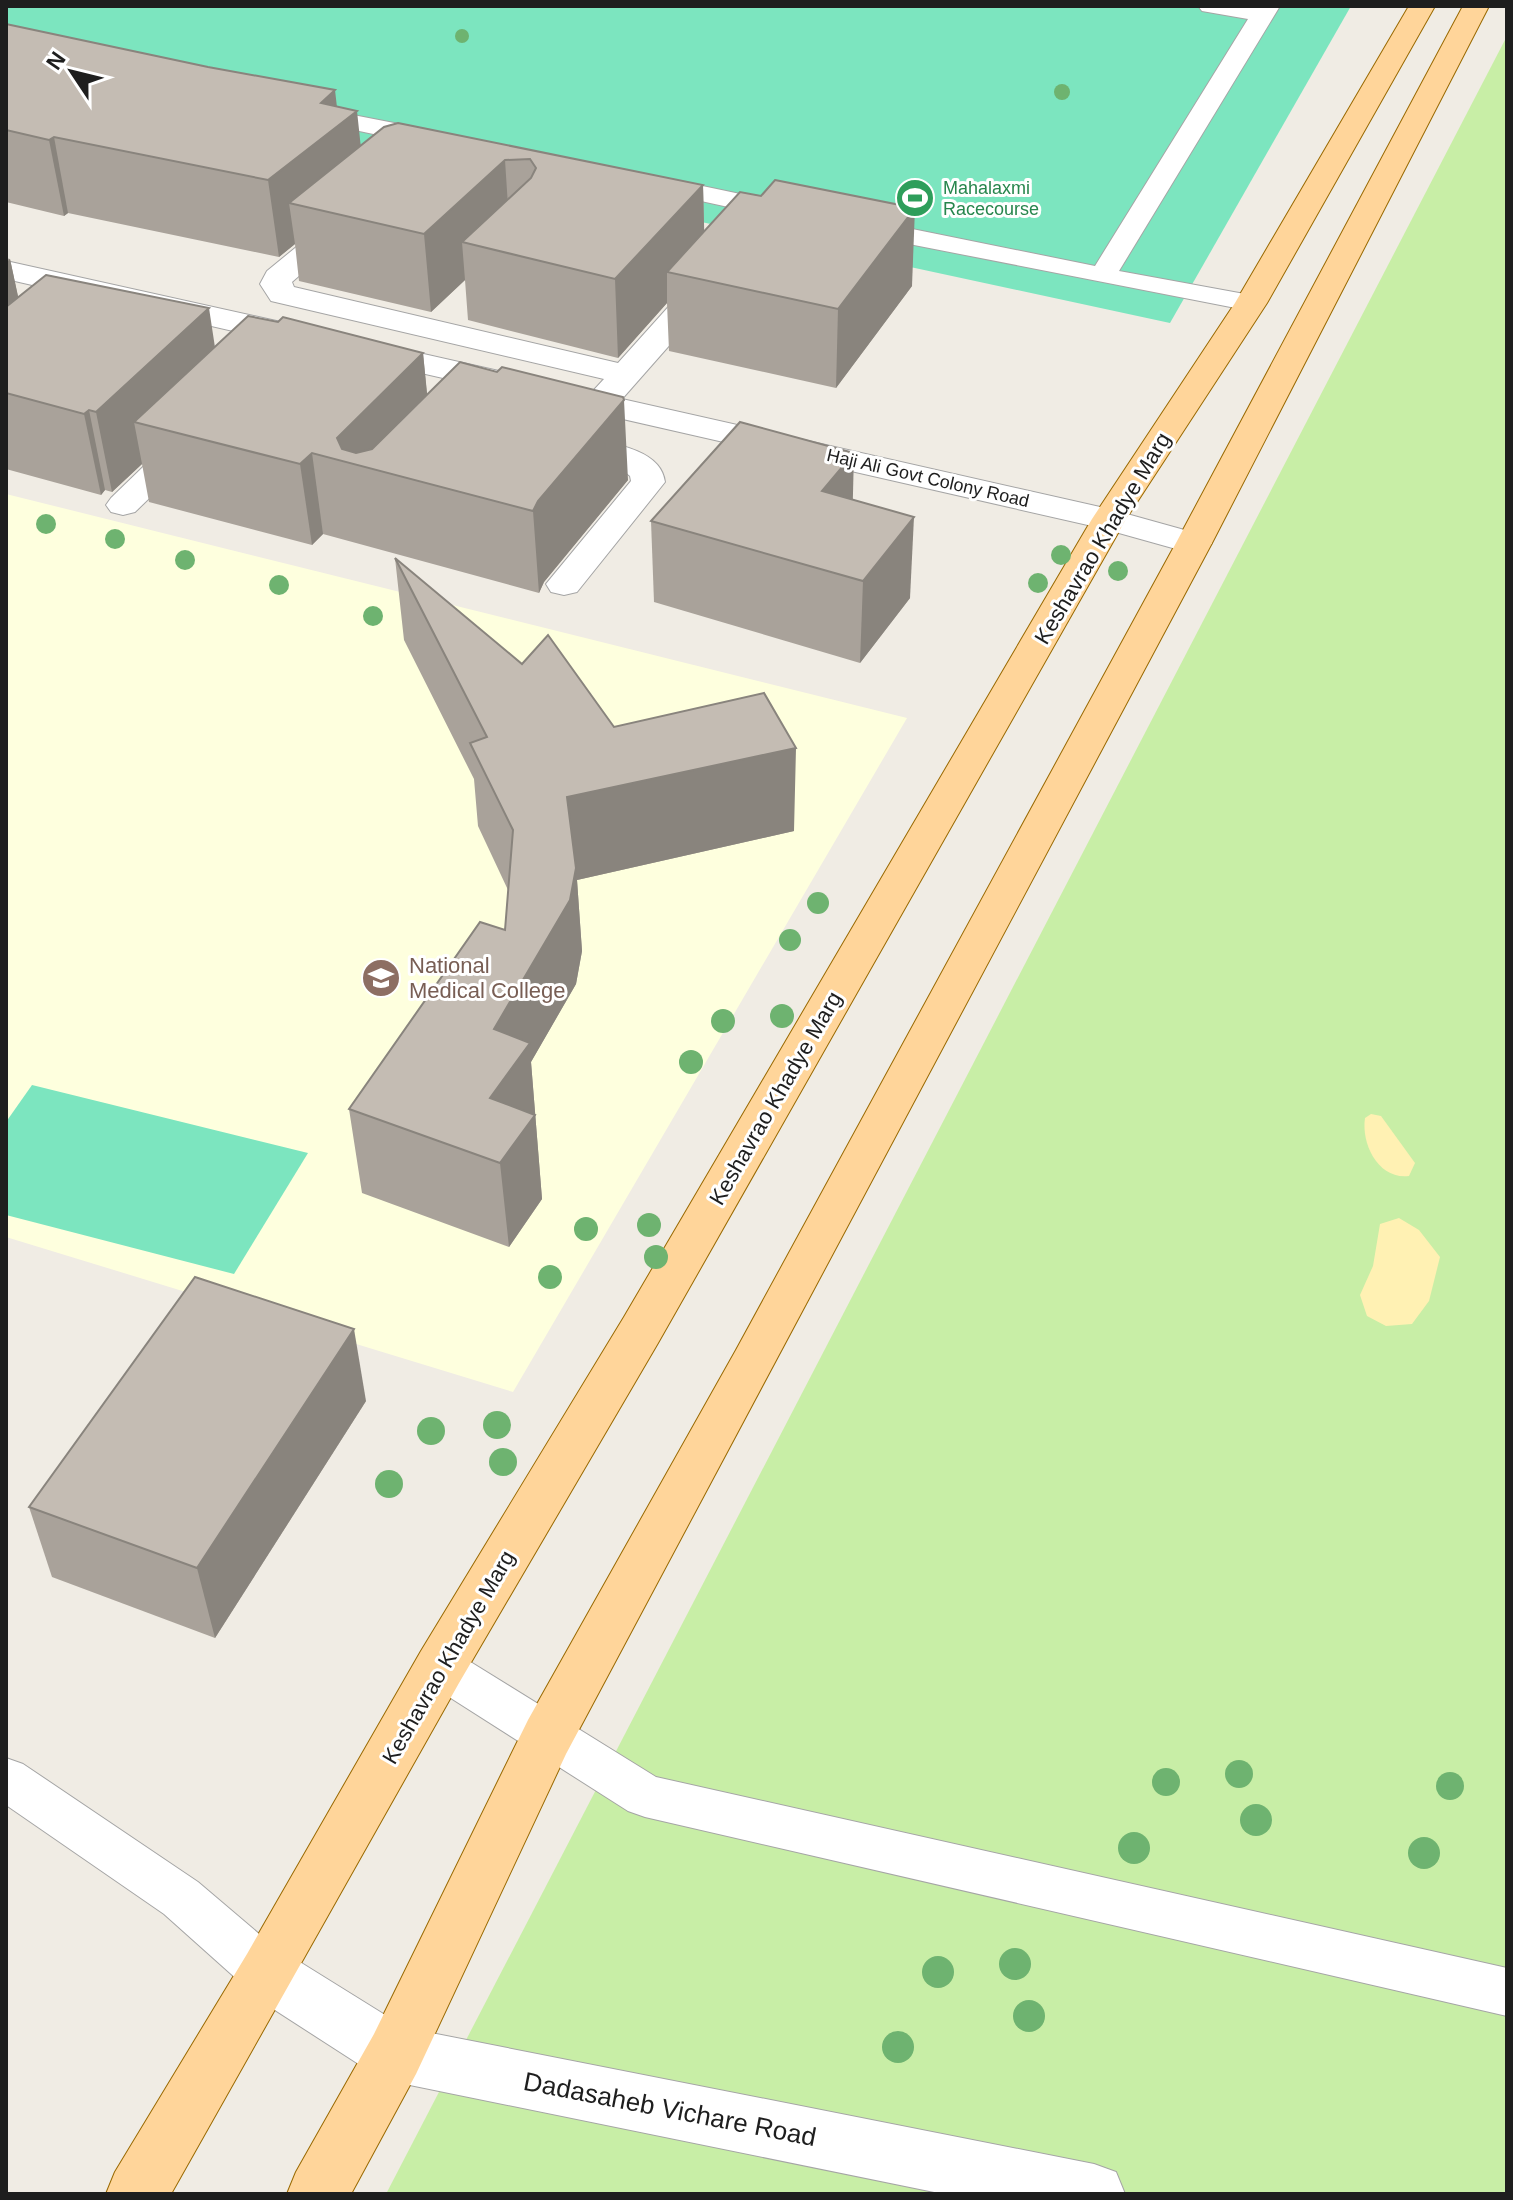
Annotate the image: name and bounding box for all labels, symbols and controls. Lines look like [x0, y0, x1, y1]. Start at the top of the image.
north arrow [32, 32, 112, 112]
text: N [41, 47, 71, 74]
sports icon: Mahalaxmi Racecourse [894, 177, 936, 219]
place label: Mahalaxmi Racecourse [943, 178, 1039, 219]
street label: Keshavrao Khadye Marg [1029, 428, 1175, 648]
street label: Haji Ali Govt Colony Road [825, 445, 1031, 511]
place label: National Medical College [409, 953, 566, 1003]
school or university icon: National Medical College [360, 957, 402, 999]
street label: Keshavrao Khadye Marg [704, 987, 847, 1209]
street label: Keshavrao Khadye Marg [377, 1546, 520, 1768]
street label: Dadasaheb Vichare Road [521, 2066, 819, 2152]

